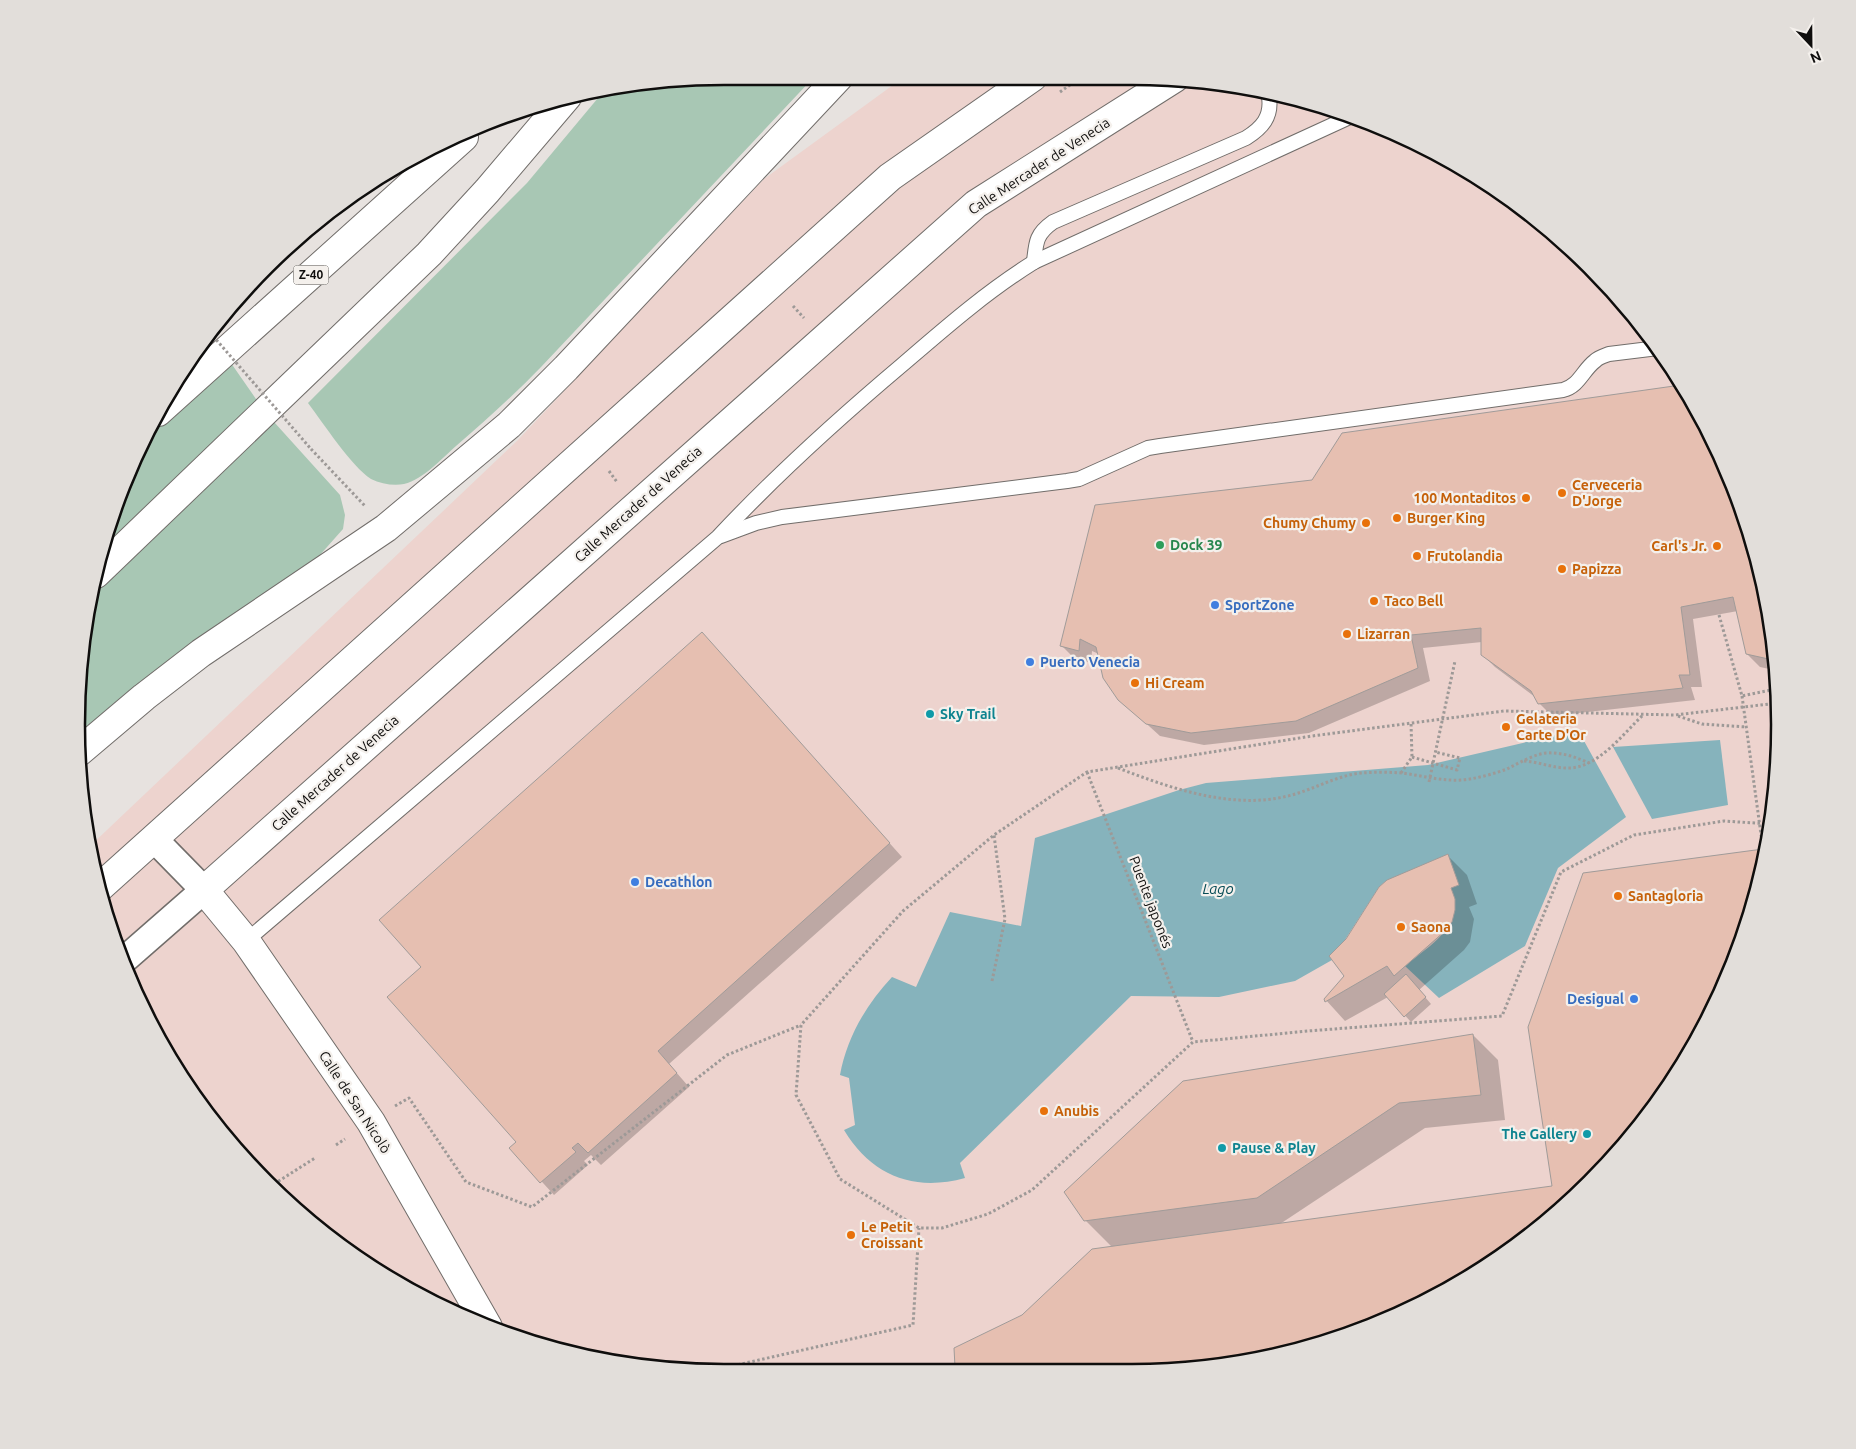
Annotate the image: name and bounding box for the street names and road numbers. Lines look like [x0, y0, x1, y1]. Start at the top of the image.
street label: Calle Mercader de Venecia [965, 114, 1113, 218]
road number: Z-40 [294, 266, 328, 284]
street label: Calle Mercader de Venecia [571, 443, 705, 565]
street label: Calle Mercader de Venecia [268, 712, 402, 834]
street label: Puente japonés [1126, 854, 1176, 950]
street label: Calle de San Nicolò [316, 1048, 394, 1156]

